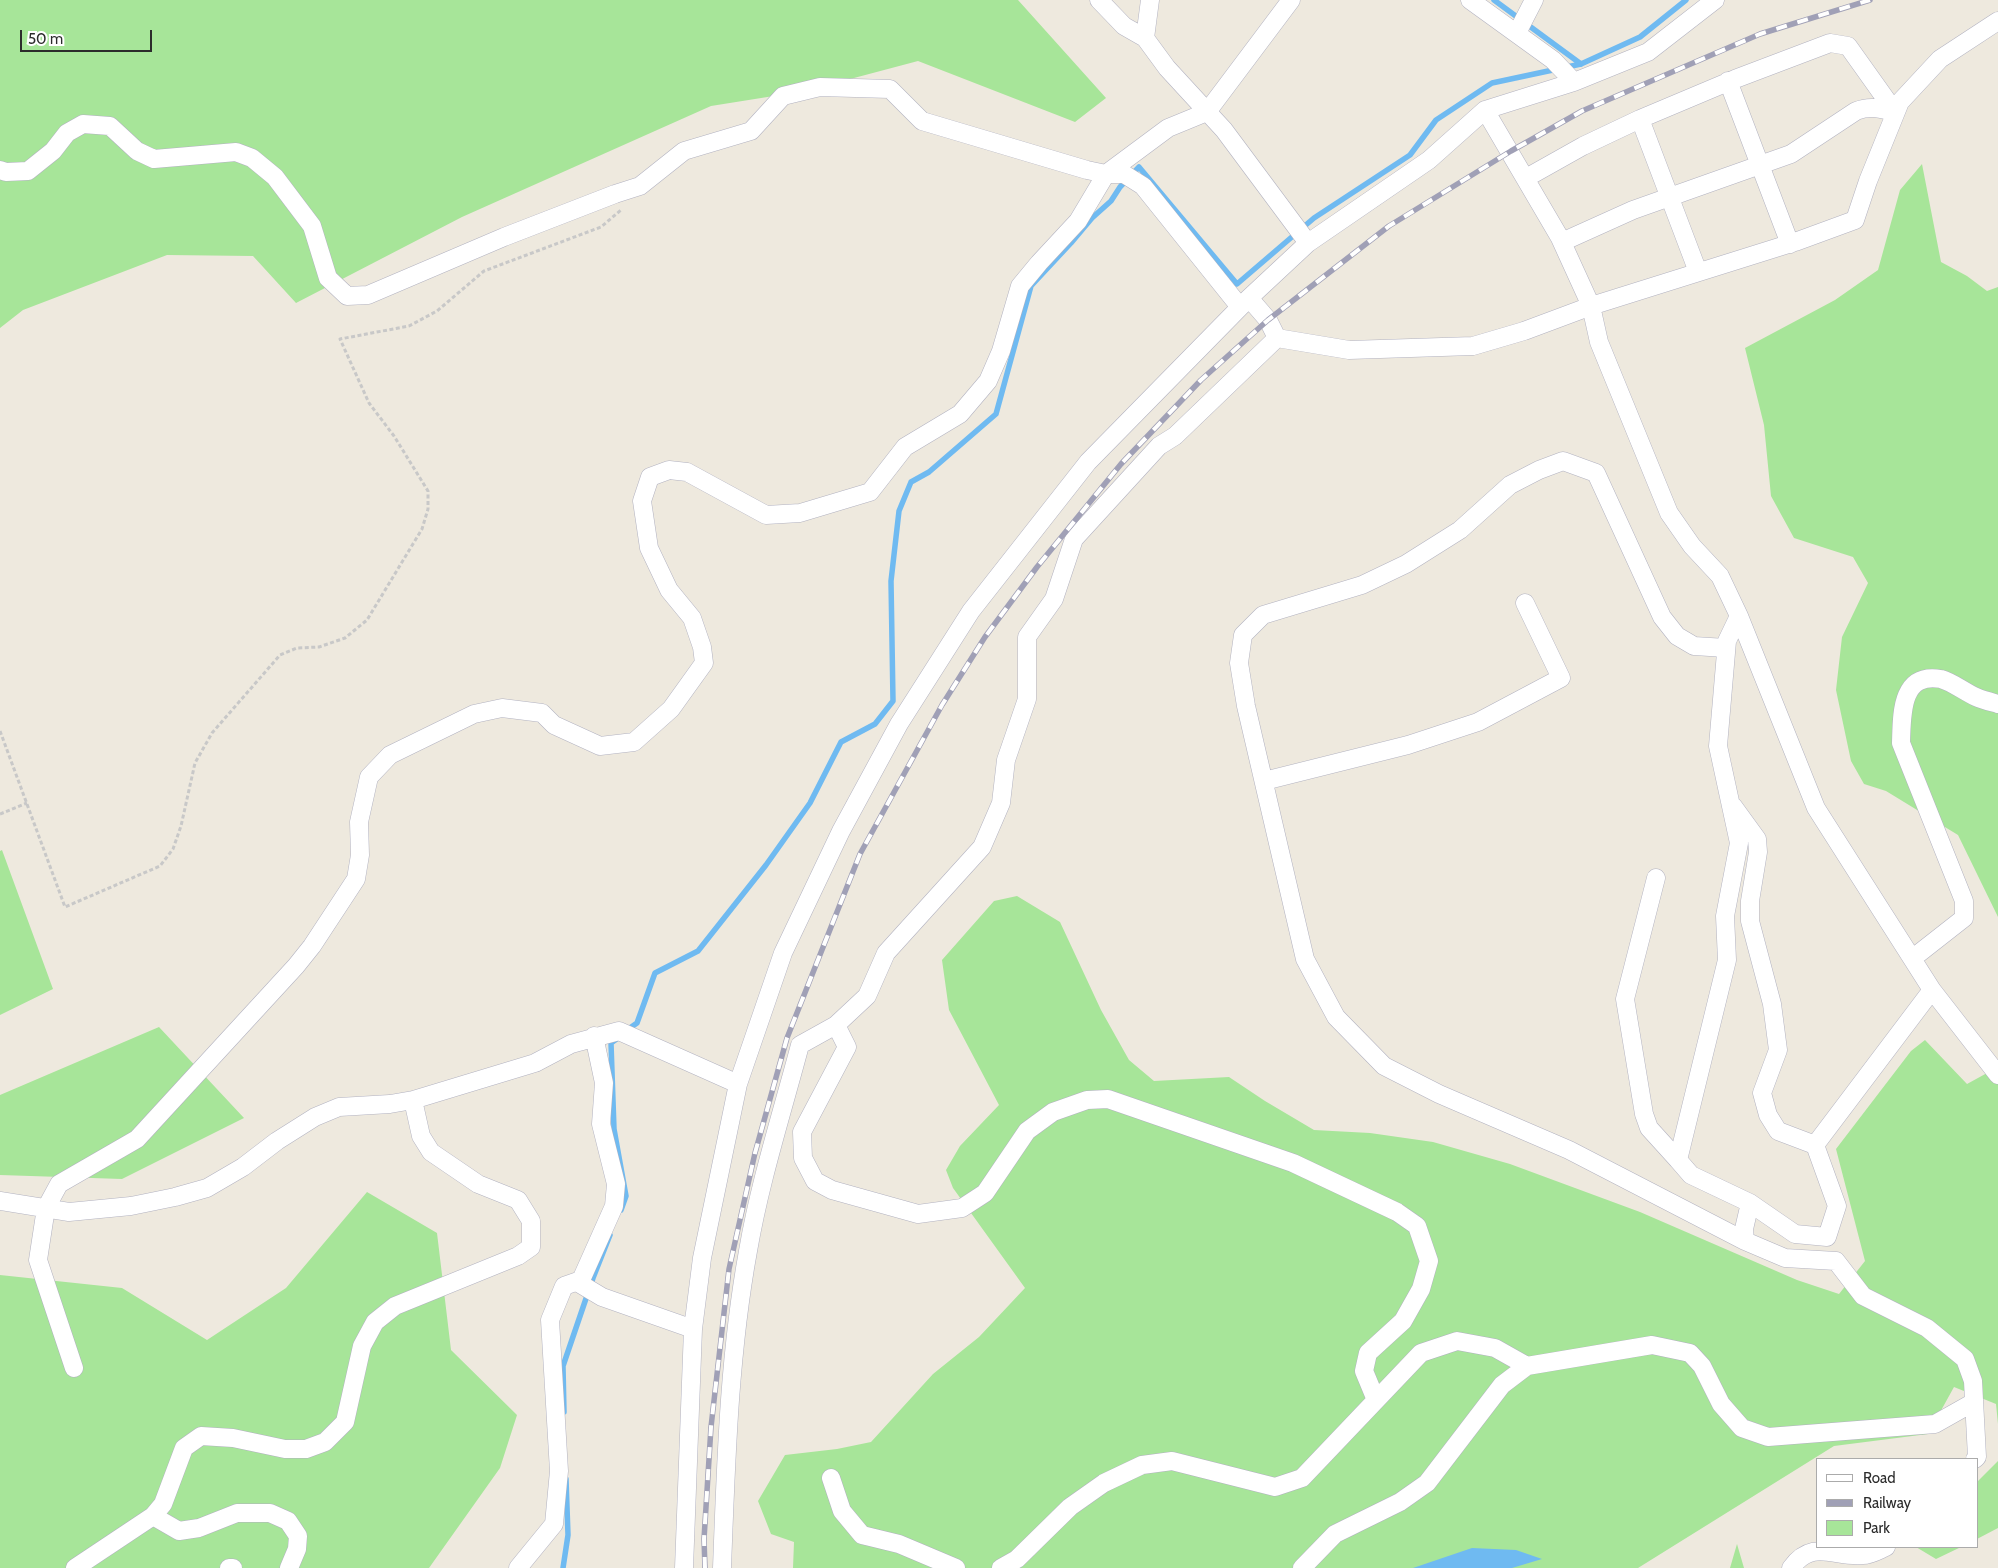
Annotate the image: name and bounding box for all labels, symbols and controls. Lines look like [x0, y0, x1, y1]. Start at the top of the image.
scale bar [22, 20, 155, 52]
text: 50 m [28, 30, 63, 48]
legend [1816, 1458, 1978, 1548]
text: Road [1863, 1469, 1896, 1487]
text: Railway [1863, 1494, 1911, 1512]
text: Park [1863, 1519, 1890, 1537]

